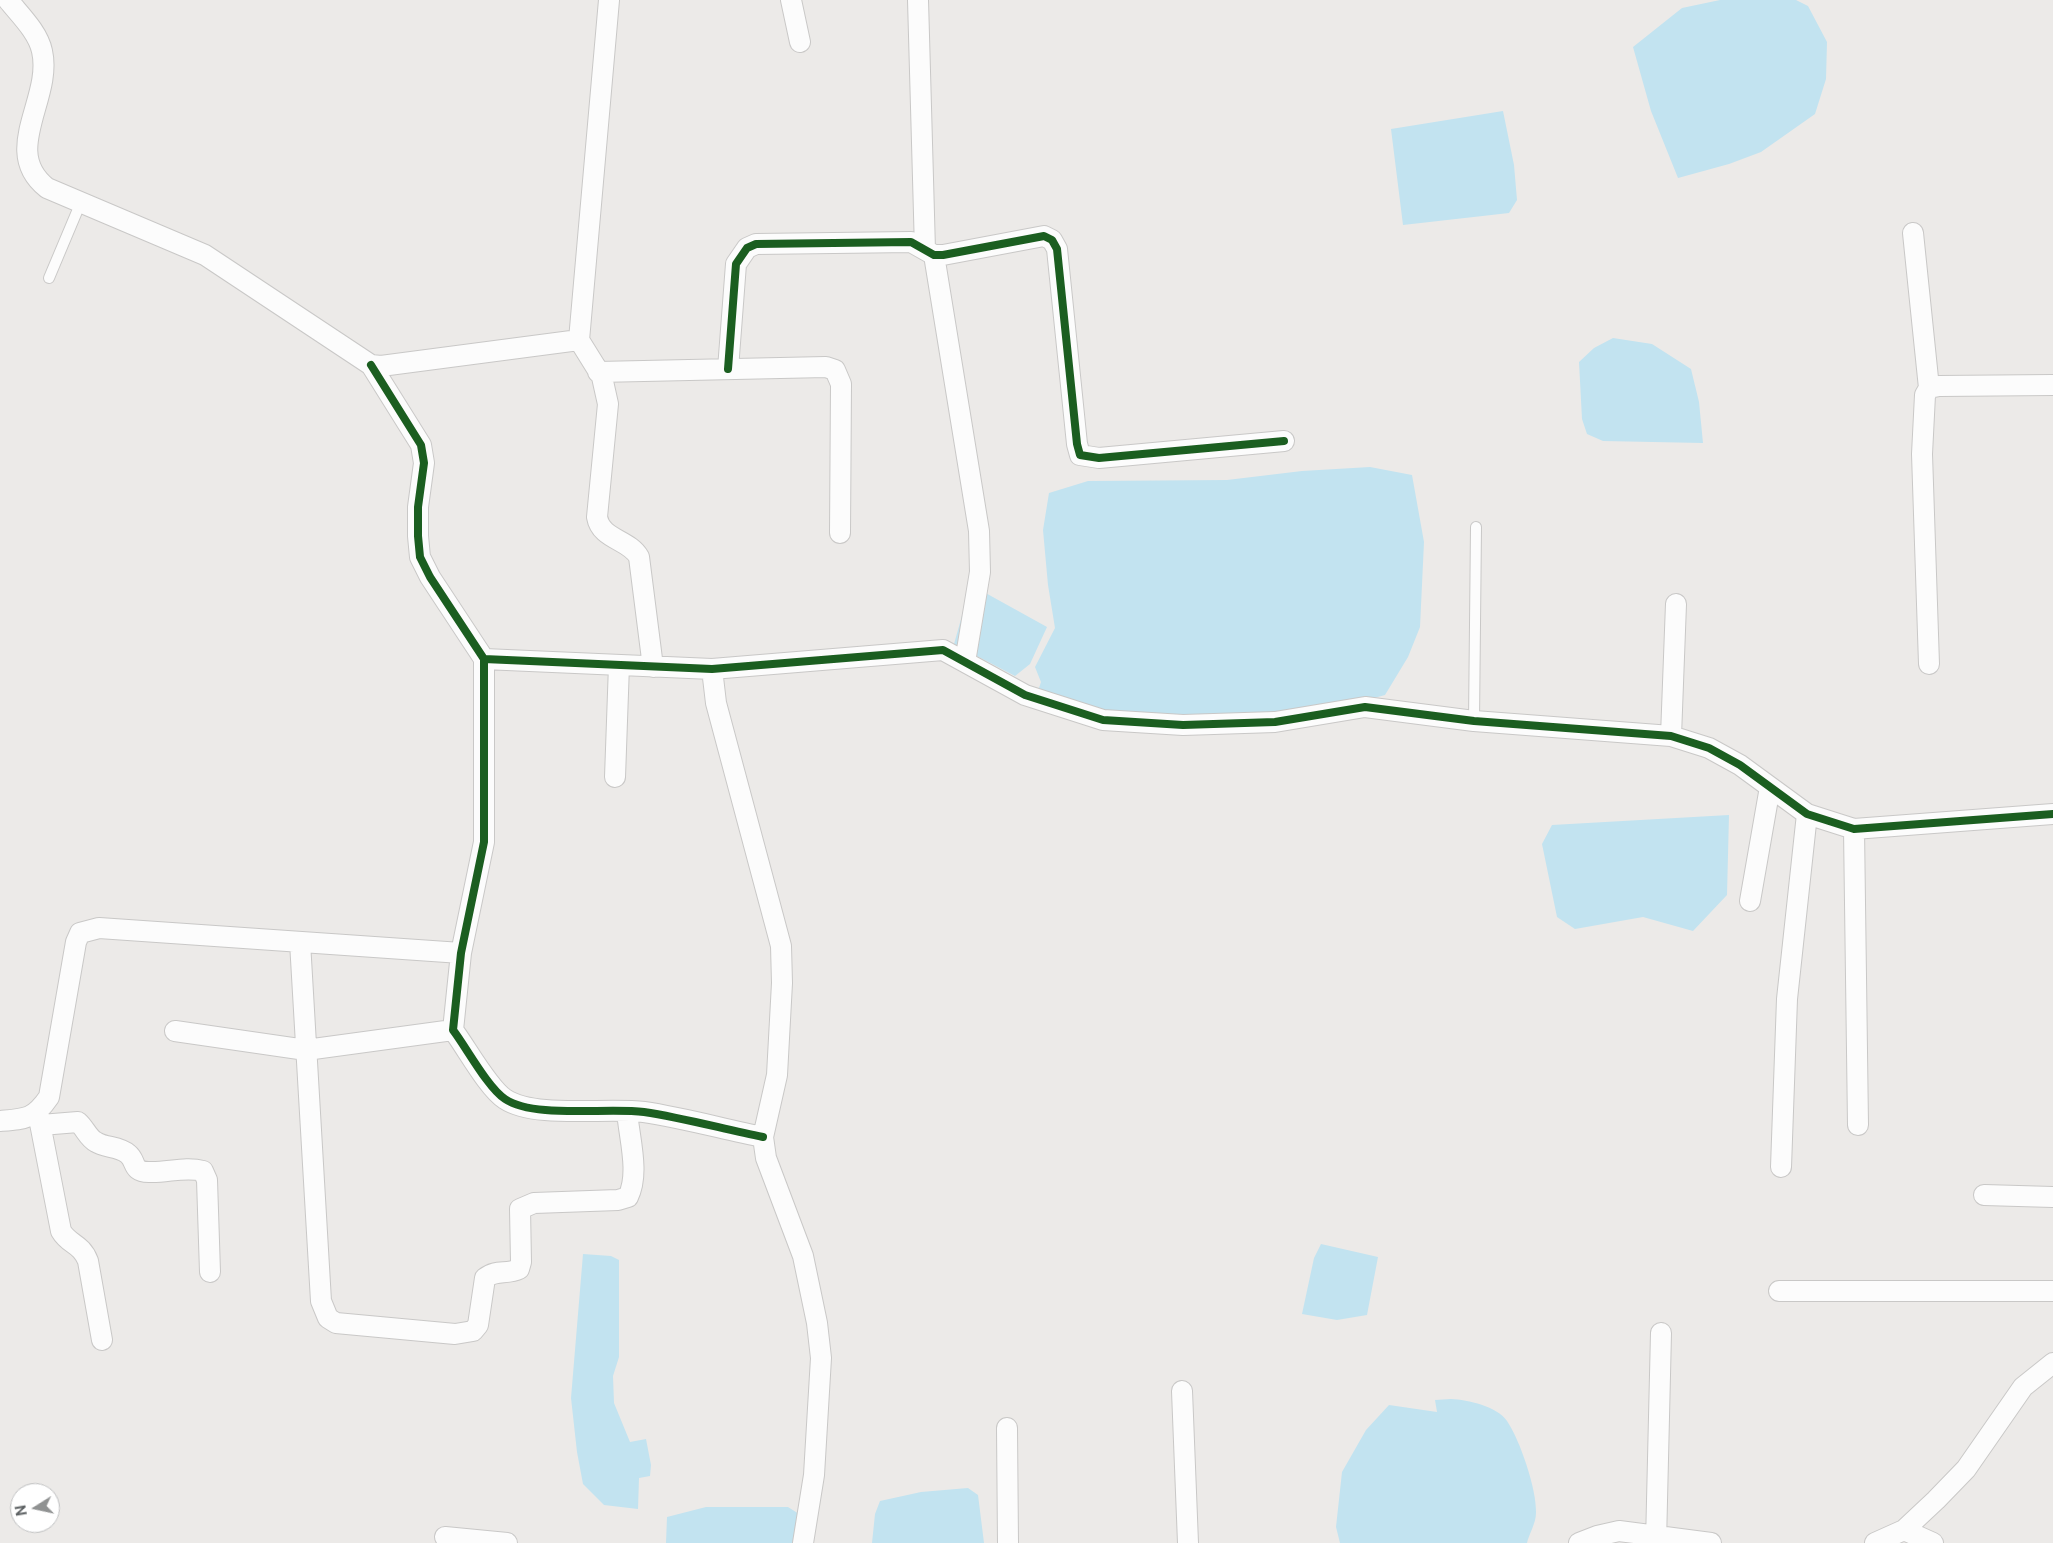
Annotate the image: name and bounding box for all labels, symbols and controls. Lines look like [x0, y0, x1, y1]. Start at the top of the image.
north arrow [10, 1483, 60, 1533]
text: N [12, 1504, 30, 1517]

